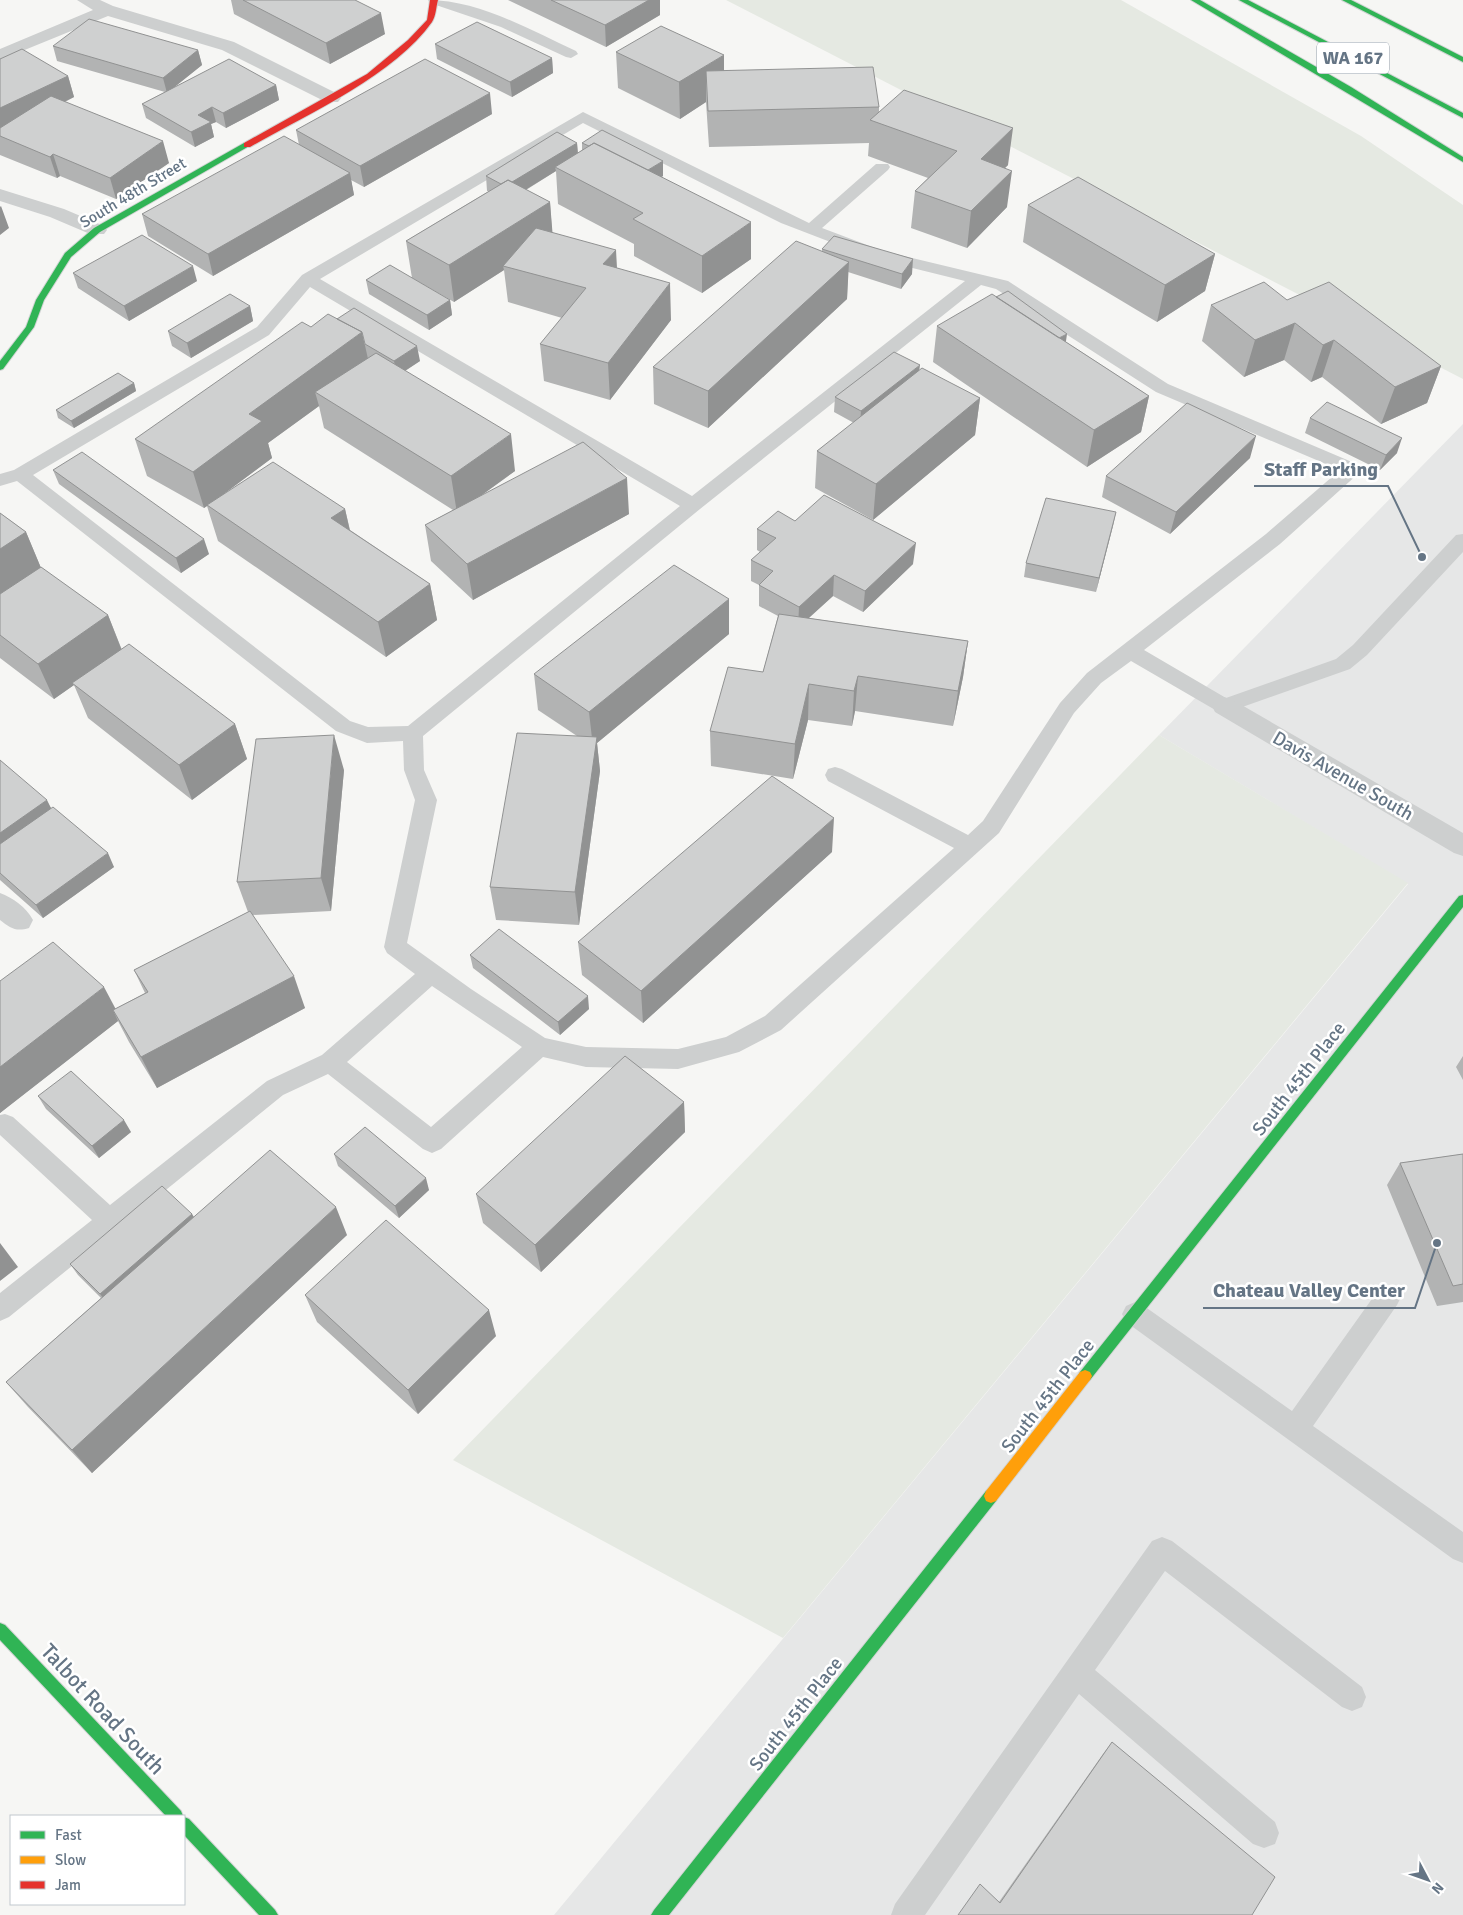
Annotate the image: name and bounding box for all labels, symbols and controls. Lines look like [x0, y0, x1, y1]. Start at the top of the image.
road number: WA 167 [1317, 42, 1389, 74]
street label: South 48th Street [76, 153, 190, 233]
callout: Staff Parking [1254, 451, 1388, 486]
text: Staff Parking [1264, 457, 1378, 482]
street label: Davis Avenue South [1268, 726, 1418, 826]
street label: South 45th Place [1247, 1017, 1351, 1141]
callout: Chateau Valley Center [1203, 1273, 1415, 1308]
text: Chateau Valley Center [1213, 1278, 1405, 1303]
street label: South 45th Place [996, 1334, 1100, 1458]
street label: Talbot Road South [35, 1638, 171, 1780]
street label: South 45th Place [744, 1652, 848, 1776]
legend [10, 1815, 185, 1905]
text: Fast [55, 1826, 82, 1844]
text: Slow [55, 1851, 86, 1869]
north arrow [1403, 1855, 1453, 1905]
text: Jam [55, 1876, 81, 1894]
text: N [1428, 1879, 1447, 1897]

